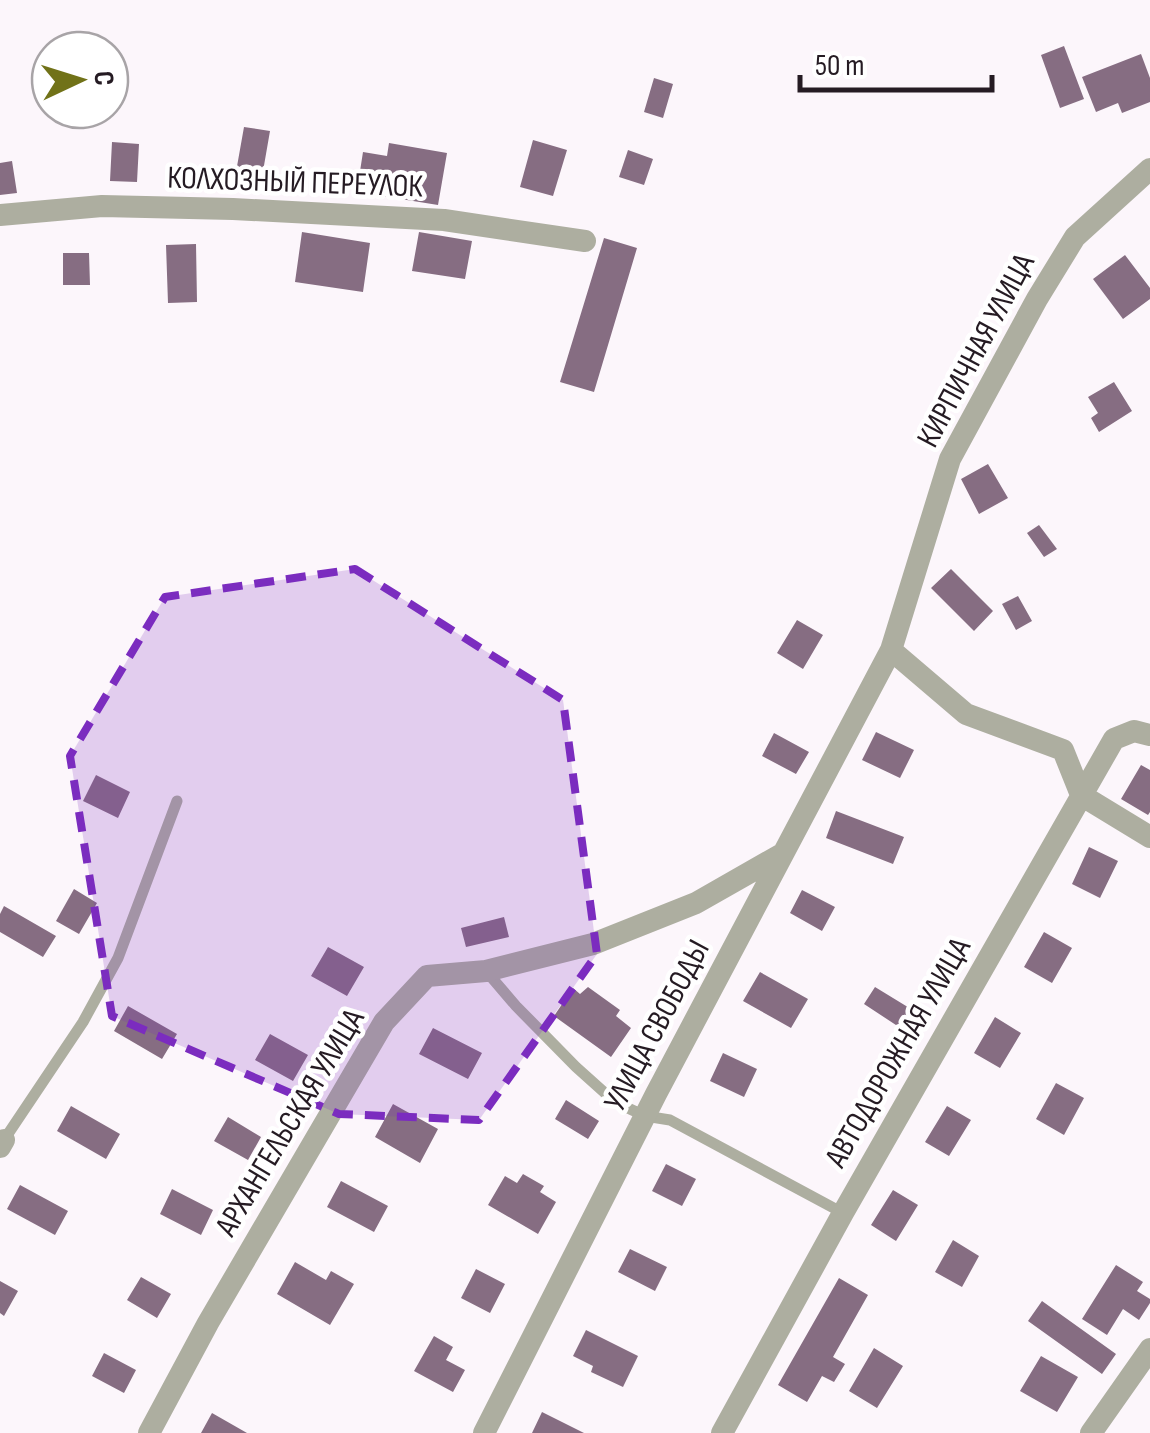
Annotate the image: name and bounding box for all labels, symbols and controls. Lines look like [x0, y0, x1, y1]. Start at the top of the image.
north arrow [30, 30, 130, 130]
scale bar [800, 30, 992, 92]
text: 50 m [815, 48, 864, 84]
text: С [86, 70, 120, 87]
street label: КОЛХОЗНЫЙ ПЕРЕУЛОК [167, 159, 424, 206]
street label: КИРПИЧНАЯ УЛИЦА [909, 247, 1044, 454]
street label: АВТОДОРОЖНАЯ УЛИЦА [816, 931, 980, 1175]
street label: УЛИЦА СВОБОДЫ [596, 933, 719, 1118]
street label: АРХАНГЕЛЬСКАЯ УЛИЦА [207, 1002, 374, 1244]

